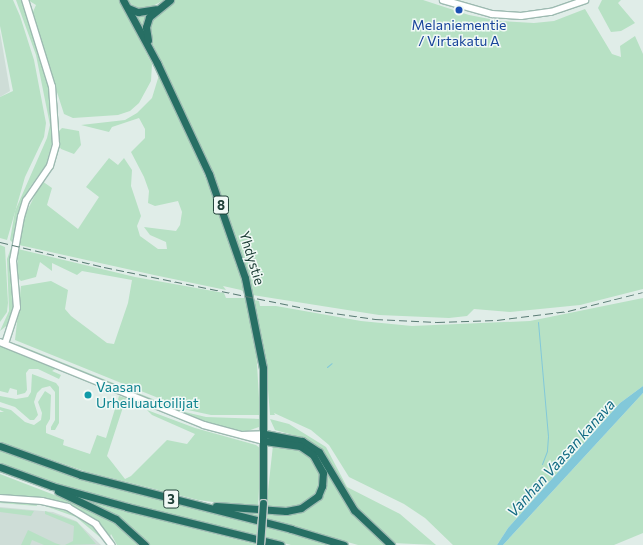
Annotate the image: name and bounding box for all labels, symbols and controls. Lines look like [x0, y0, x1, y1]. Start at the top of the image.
marker: Melaniementie / Virtakatu A [454, 5, 464, 15]
place label: Melaniementie / Virtakatu A [412, 17, 506, 50]
road number: 8 [212, 194, 230, 216]
street label: Yhdystie [236, 229, 268, 287]
place label: Vaasan Urheiluautoilijat [96, 379, 199, 412]
marker: Vaasan Urheiluautoilijat [83, 390, 93, 400]
water label: Vanhan Vaasan kanava [503, 395, 619, 521]
road number: 3 [163, 488, 179, 510]

